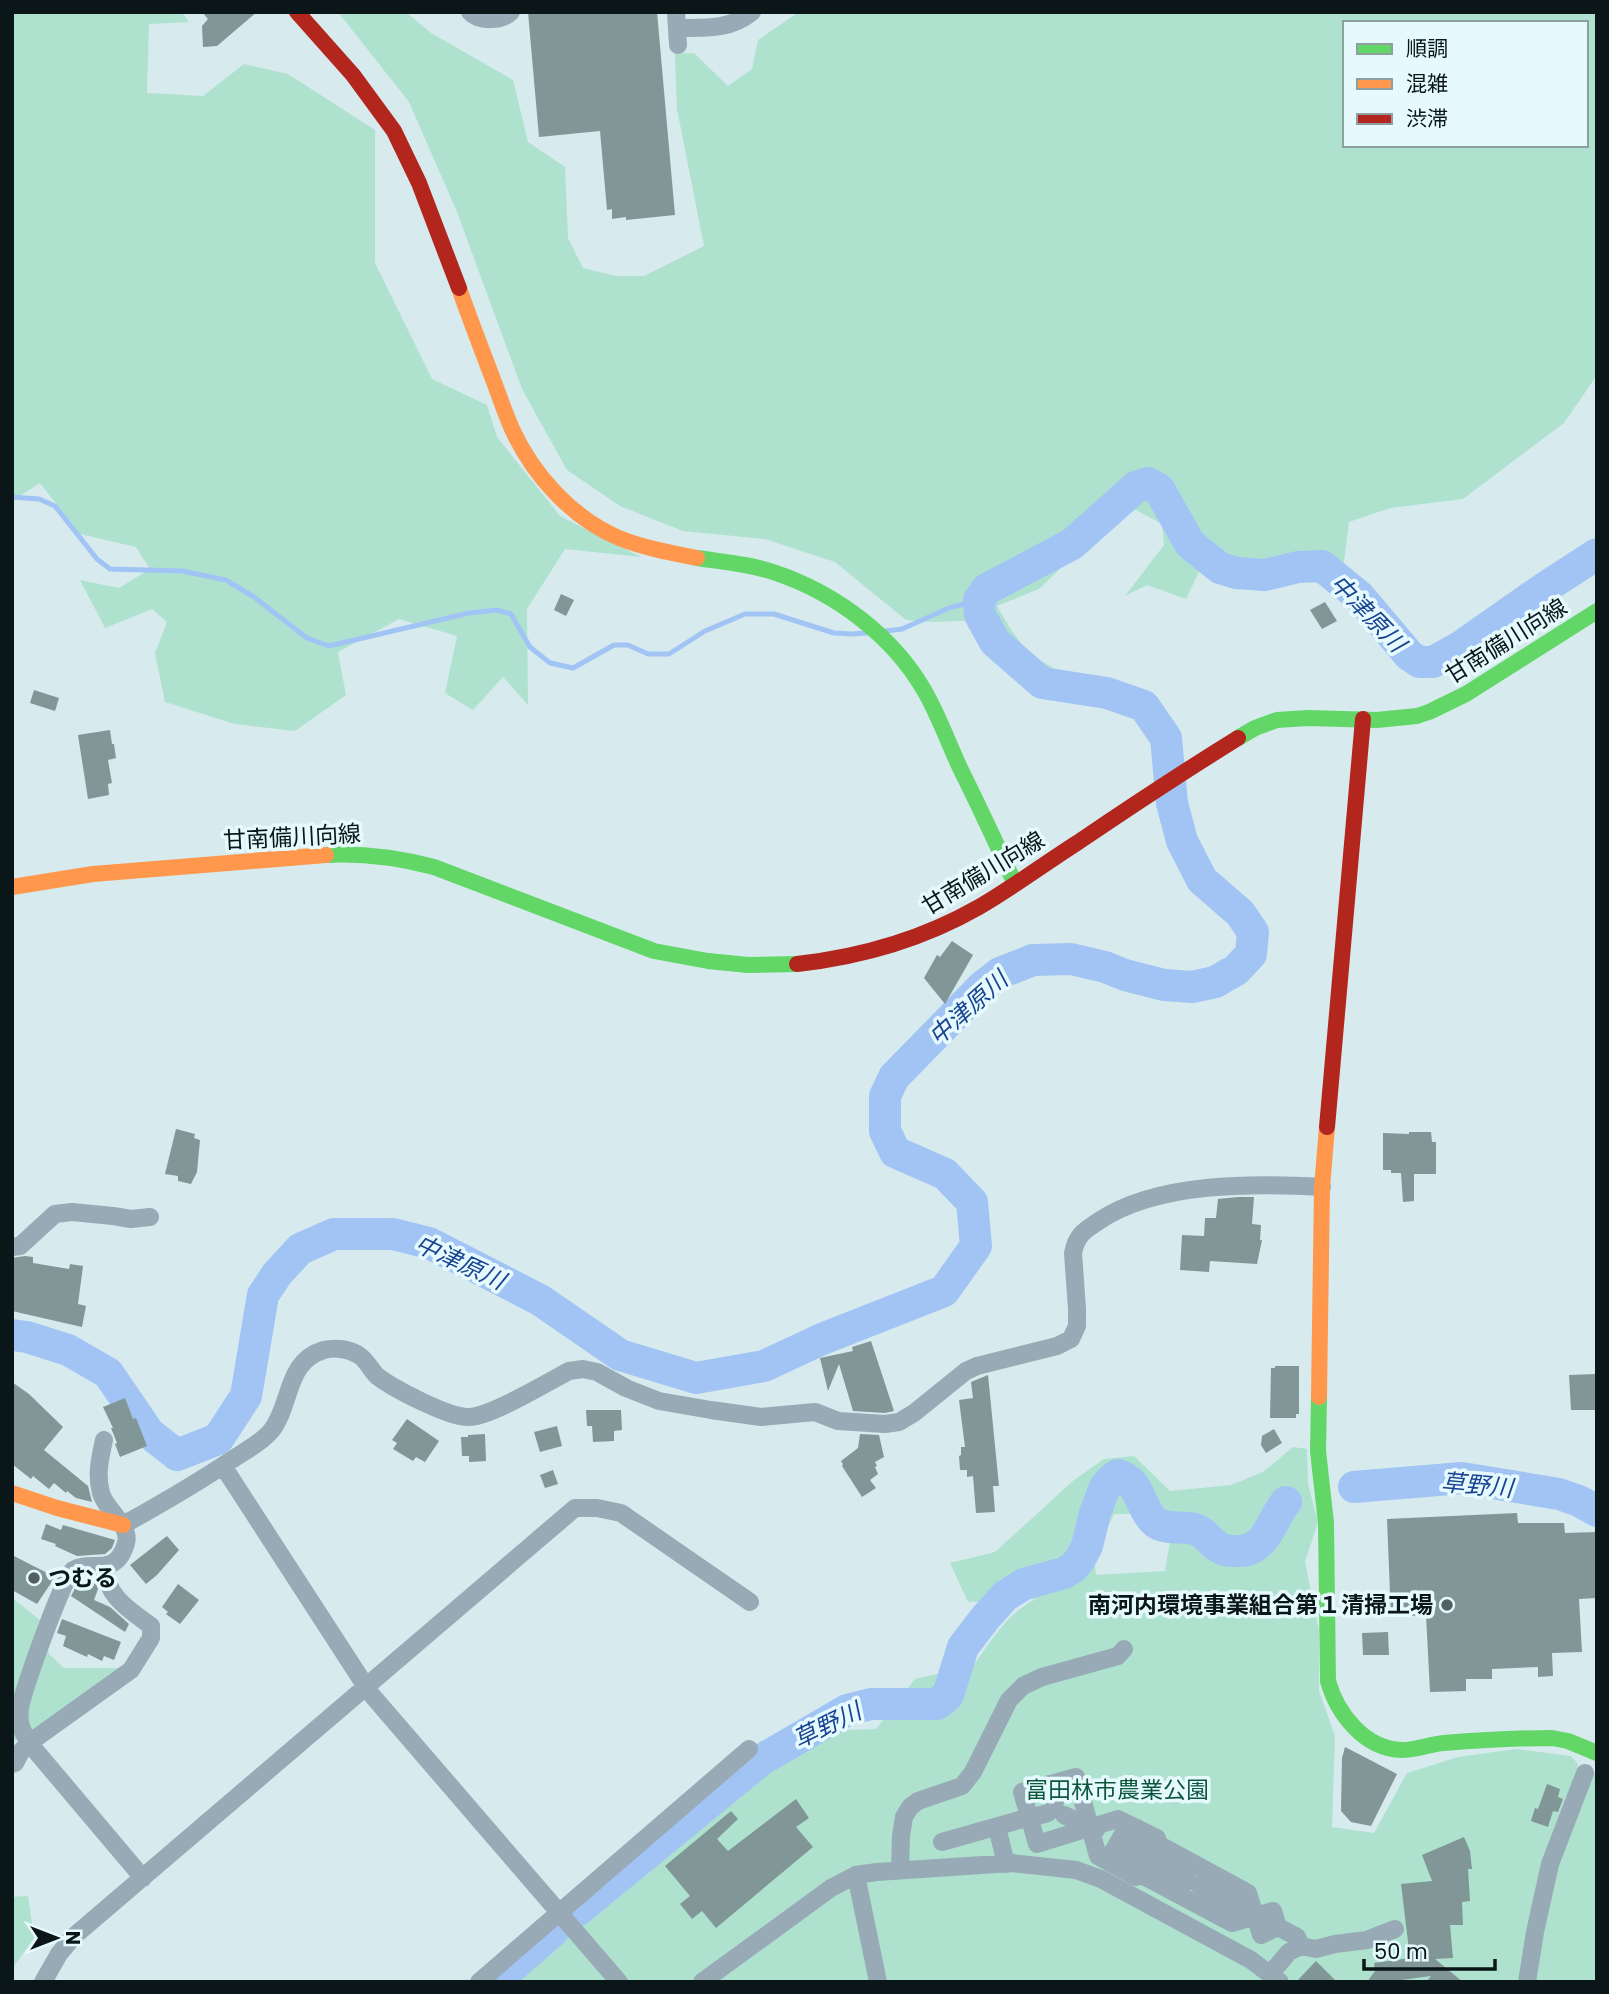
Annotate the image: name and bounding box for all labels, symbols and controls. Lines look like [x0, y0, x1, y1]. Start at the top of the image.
legend [1343, 21, 1588, 147]
text: 順調 [1406, 34, 1448, 63]
text: 混雑 [1406, 69, 1448, 98]
text: 渋滞 [1406, 104, 1448, 133]
water label: 中津原川 [1323, 567, 1415, 661]
street label: 甘南備川向線 [1439, 591, 1573, 691]
street label: 甘南備川向線 [222, 817, 362, 857]
street label: 甘南備川向線 [916, 824, 1050, 922]
water label: 中津原川 [921, 962, 1017, 1052]
water label: 中津原川 [410, 1227, 513, 1299]
water label: 草野川 [1440, 1465, 1517, 1505]
place label: つむる [48, 1562, 117, 1594]
marker: つむる [26, 1570, 42, 1586]
place label: 南河内環境事業組合第１清掃工場 [1088, 1589, 1433, 1621]
marker: 南河内環境事業組合第１清掃工場 [1439, 1597, 1455, 1613]
water label: 草野川 [787, 1693, 869, 1756]
park label: 富田林市農業公園 [1025, 1774, 1209, 1806]
north arrow [21, 1903, 91, 1973]
scale bar [1364, 1927, 1495, 1971]
text: N [59, 1931, 86, 1945]
text: 50 m [1374, 1937, 1428, 1966]

